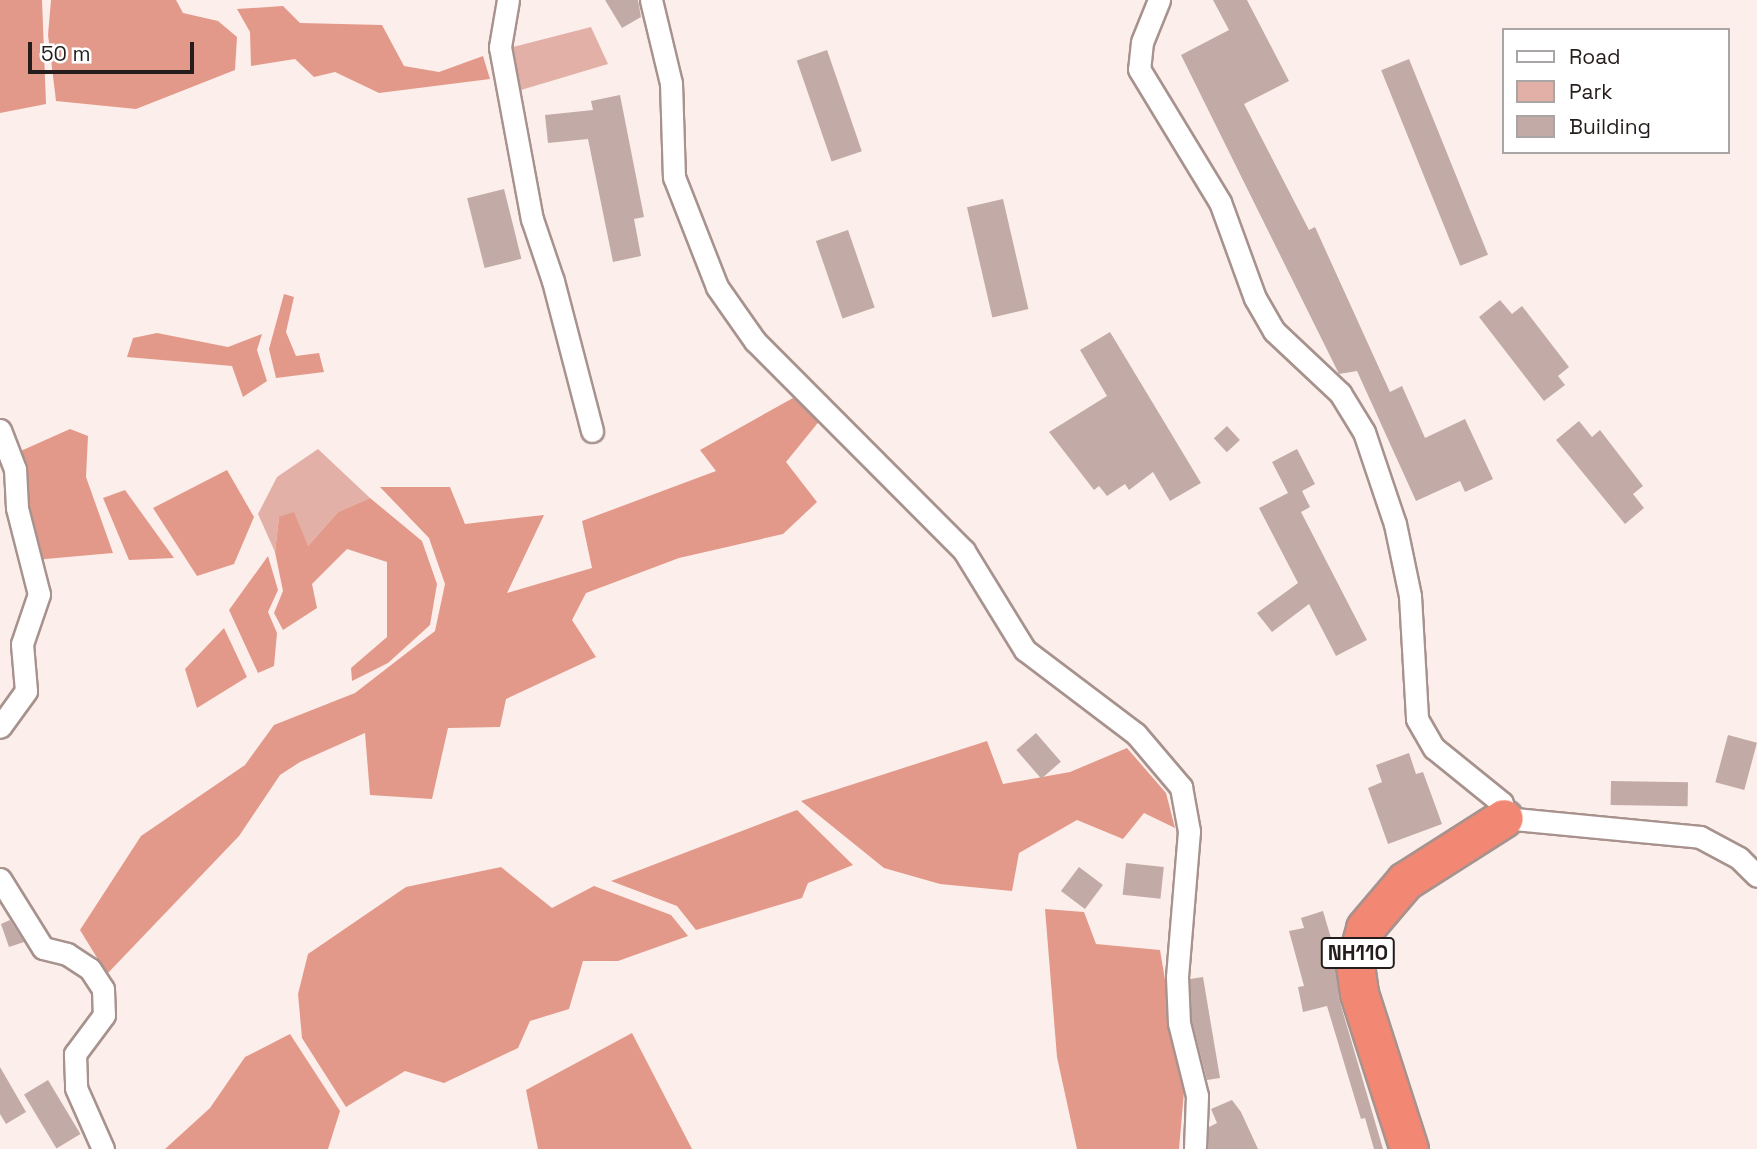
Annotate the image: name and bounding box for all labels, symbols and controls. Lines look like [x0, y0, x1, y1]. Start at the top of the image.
scale bar [32, 28, 198, 72]
legend [1502, 28, 1729, 154]
text: 50 m [41, 40, 91, 67]
text: Road [1569, 43, 1621, 70]
text: Park [1569, 78, 1613, 105]
text: Building [1569, 113, 1651, 140]
road number: NH110 [1320, 936, 1396, 970]

